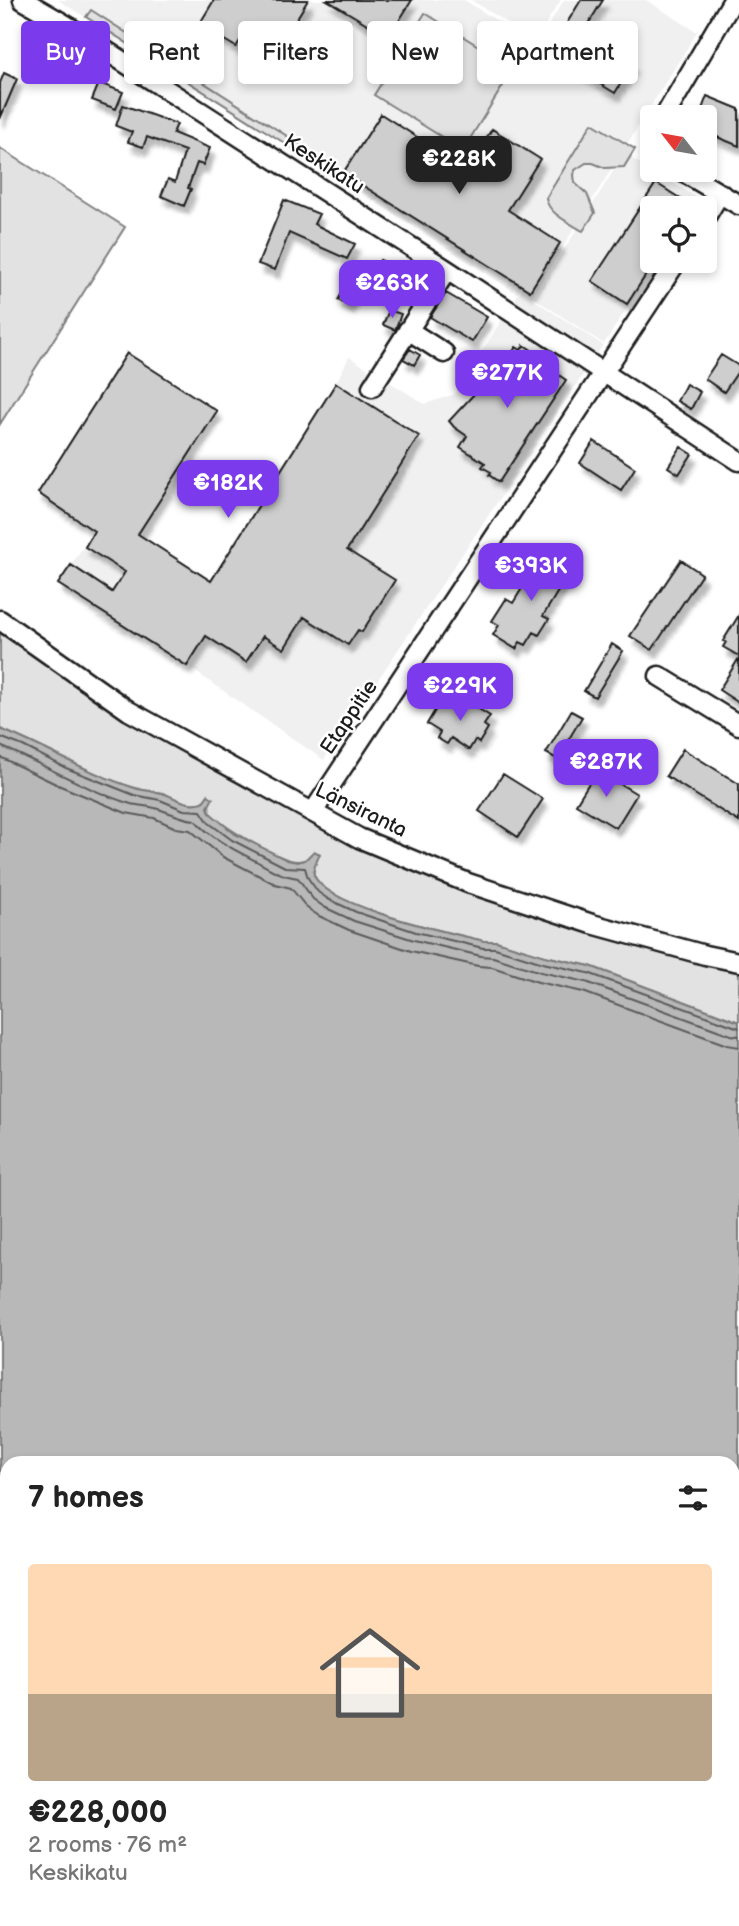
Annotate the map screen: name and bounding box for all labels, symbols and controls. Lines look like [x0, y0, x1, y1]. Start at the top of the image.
chip: Buy [21, 21, 110, 84]
chip: Rent [124, 21, 224, 84]
chip: Filters [238, 21, 353, 84]
chip: New [367, 21, 463, 84]
chip: Apartment [477, 21, 638, 84]
north arrow [640, 105, 718, 182]
map controls [640, 105, 717, 273]
street label: Keskikatu [279, 129, 369, 199]
pin: €228K [410, 136, 508, 196]
text: €228K [422, 145, 496, 173]
button: locate [640, 196, 717, 273]
pin: €263K [343, 260, 441, 320]
text: €263K [355, 269, 429, 297]
pin: €277K [458, 350, 556, 410]
text: €277K [471, 359, 543, 387]
pin: €182K [179, 461, 277, 520]
text: €182K [193, 469, 263, 497]
pin: €393K [482, 544, 580, 603]
text: €393K [494, 552, 568, 580]
pin: €229K [411, 664, 509, 723]
text: €229K [423, 672, 497, 700]
street label: Etappitie [315, 675, 383, 759]
pin: €287K [557, 740, 655, 799]
text: €287K [569, 748, 643, 776]
street label: Länsiranta [311, 777, 411, 843]
icon: filters [674, 1479, 712, 1517]
text: 7 homes [28, 1480, 144, 1516]
icon: home [307, 1610, 433, 1736]
text: €228,000 [28, 1795, 167, 1831]
text: 2 rooms · 76 m² [28, 1831, 187, 1859]
text: Keskikatu [28, 1859, 128, 1887]

